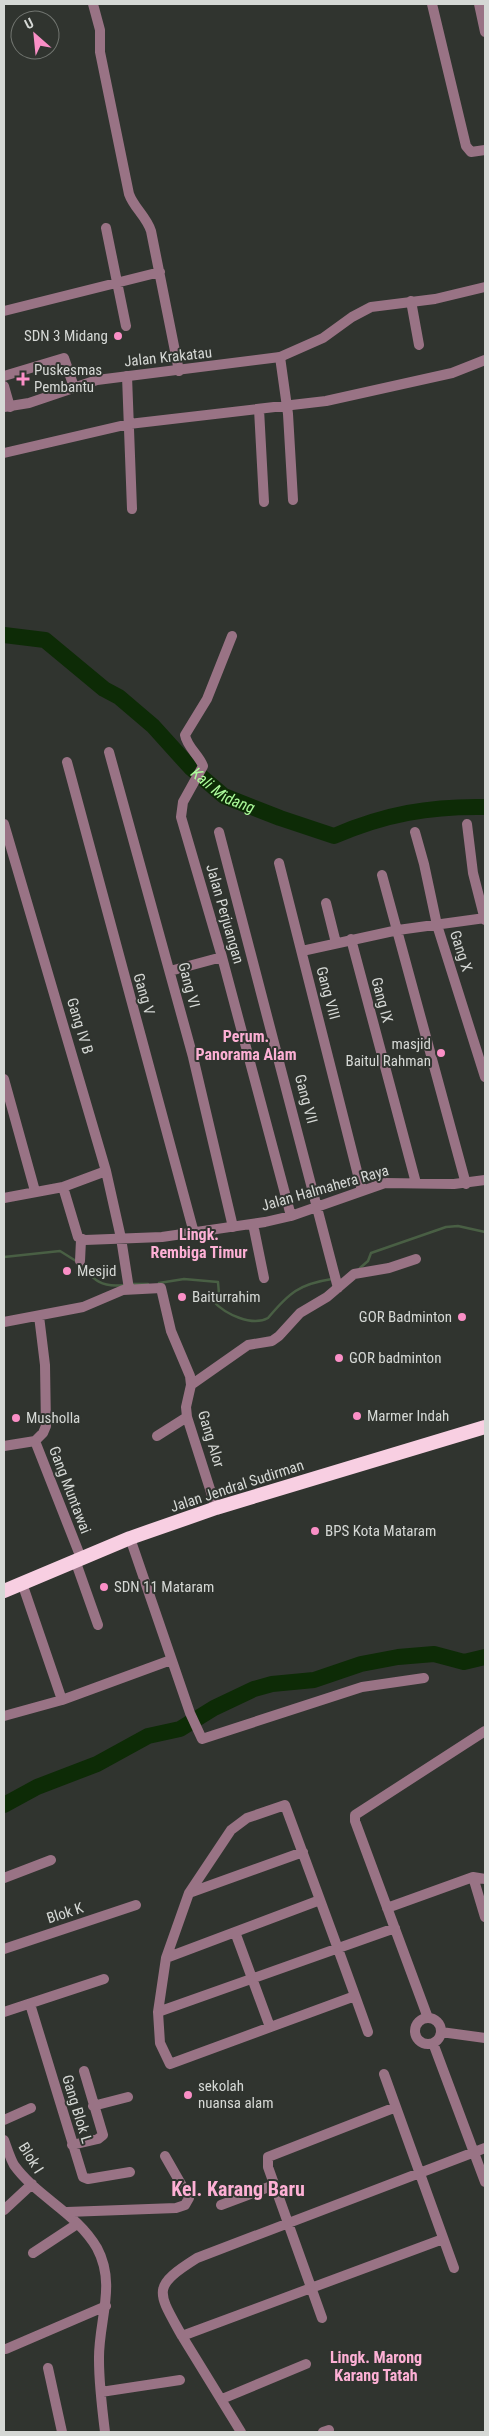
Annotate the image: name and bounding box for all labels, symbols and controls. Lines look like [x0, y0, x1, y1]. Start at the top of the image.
north arrow [10, 10, 60, 60]
text: U [22, 14, 36, 32]
place label: SDN 3 Midang [24, 327, 108, 345]
marker: SDN 3 Midang [112, 330, 124, 342]
street label: Jalan Krakatau [123, 343, 213, 371]
place label: Puskesmas Pembantu [34, 361, 102, 396]
marker: Puskesmas Pembantu [16, 372, 30, 386]
water label: Kali Midang [188, 763, 258, 817]
street label: Jalan Perjuangan [202, 862, 248, 966]
street label: Gang X [446, 928, 476, 974]
street label: Gang VI [174, 960, 204, 1010]
street label: Gang VIII [312, 965, 344, 1021]
street label: Gang V [129, 971, 159, 1018]
street label: Gang IX [367, 975, 397, 1025]
street label: Gang IV B [63, 996, 97, 1056]
district label: Perum. Panorama Alam [195, 1027, 297, 1064]
place label: masjid Baitul Rahman [345, 1035, 431, 1070]
marker: masjid Baitul Rahman [435, 1047, 447, 1059]
street label: Gang VII [291, 1072, 321, 1126]
street label: Jalan Halmahera Raya [259, 1161, 391, 1215]
district label: Lingk. Rembiga Timur [151, 1225, 247, 1262]
place label: Mesjid [77, 1262, 116, 1280]
marker: Mesjid [61, 1265, 73, 1277]
place label: Baiturrahim [192, 1288, 261, 1306]
marker: Baiturrahim [176, 1291, 188, 1303]
place label: GOR Badminton [359, 1308, 452, 1326]
marker: GOR Badminton [456, 1311, 468, 1323]
place label: GOR badminton [349, 1349, 441, 1367]
marker: GOR badminton [333, 1352, 345, 1364]
place label: Marmer Indah [367, 1407, 449, 1425]
street label: Gang Alor [194, 1408, 228, 1470]
place label: Musholla [26, 1409, 80, 1427]
marker: Marmer Indah [351, 1410, 363, 1422]
marker: Musholla [10, 1412, 22, 1424]
street label: Gang Muntawai [45, 1444, 95, 1536]
street label: Jalan Jendral Sudirman [168, 1456, 306, 1516]
place label: BPS Kota Mataram [325, 1522, 436, 1540]
marker: BPS Kota Mataram [309, 1525, 321, 1537]
place label: SDN 11 Mataram [114, 1578, 214, 1596]
marker: SDN 11 Mataram [98, 1581, 110, 1593]
street label: Blok K [44, 1898, 86, 1927]
street label: Gang Blok L [58, 2073, 96, 2145]
place label: sekolah nuansa alam [198, 2077, 274, 2112]
marker: sekolah nuansa alam [182, 2089, 194, 2101]
street label: Blok I [15, 2139, 47, 2177]
district label: Kel. Karang Baru [171, 2177, 305, 2201]
district label: Lingk. Marong Karang Tatah [330, 2348, 422, 2385]

